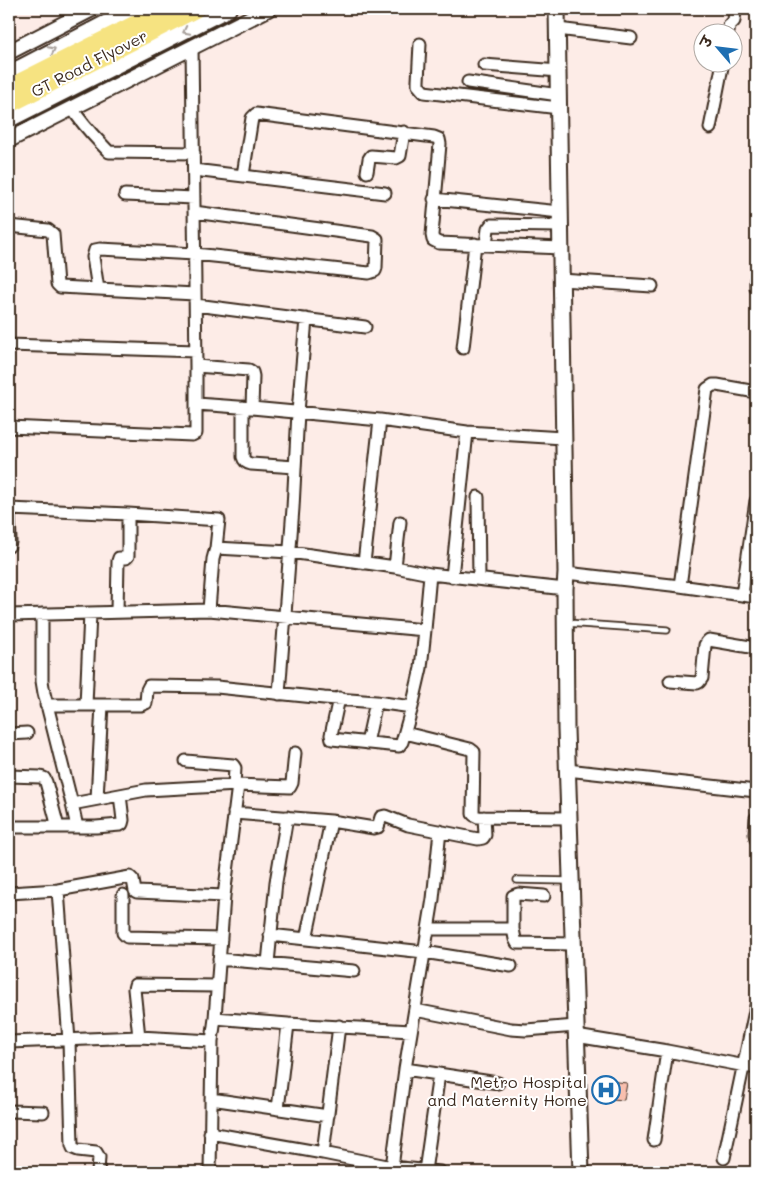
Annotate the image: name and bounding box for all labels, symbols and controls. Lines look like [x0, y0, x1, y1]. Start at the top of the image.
north arrow [692, 22, 742, 72]
street label: GT Road Flyover [27, 25, 151, 101]
one-way arrow [182, 25, 191, 35]
text: उ [695, 32, 717, 52]
one-way arrow [47, 46, 56, 56]
place label: Metro Hospital and Maternity Home [427, 1071, 587, 1110]
hospital icon: Metro Hospital and Maternity Home [591, 1075, 621, 1105]

